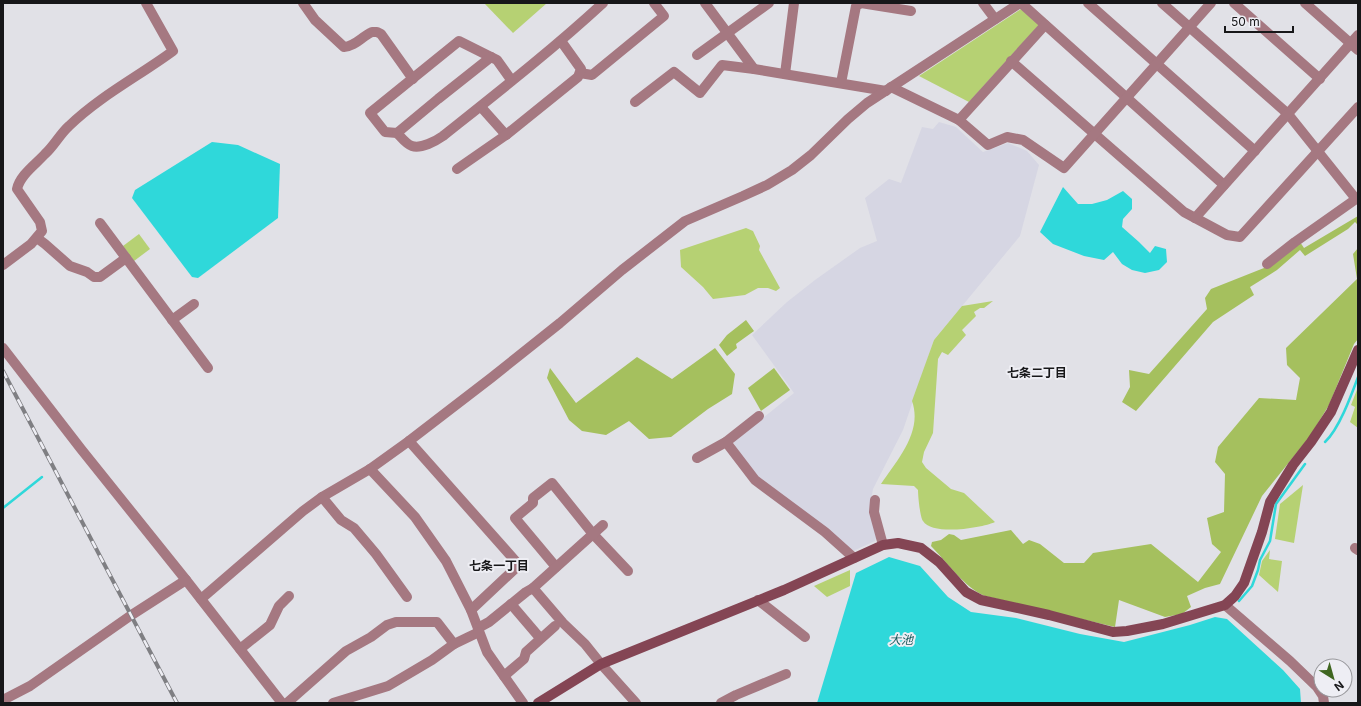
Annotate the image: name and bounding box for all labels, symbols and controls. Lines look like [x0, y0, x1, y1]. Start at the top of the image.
scale bar [1225, 8, 1293, 34]
text: 50 m [1231, 14, 1260, 29]
district label: 七条二丁目 [1007, 365, 1067, 380]
district label: 七条一丁目 [469, 558, 529, 573]
water label: 大池 [889, 632, 914, 647]
north arrow [1313, 658, 1353, 698]
text: N [1331, 678, 1347, 694]

